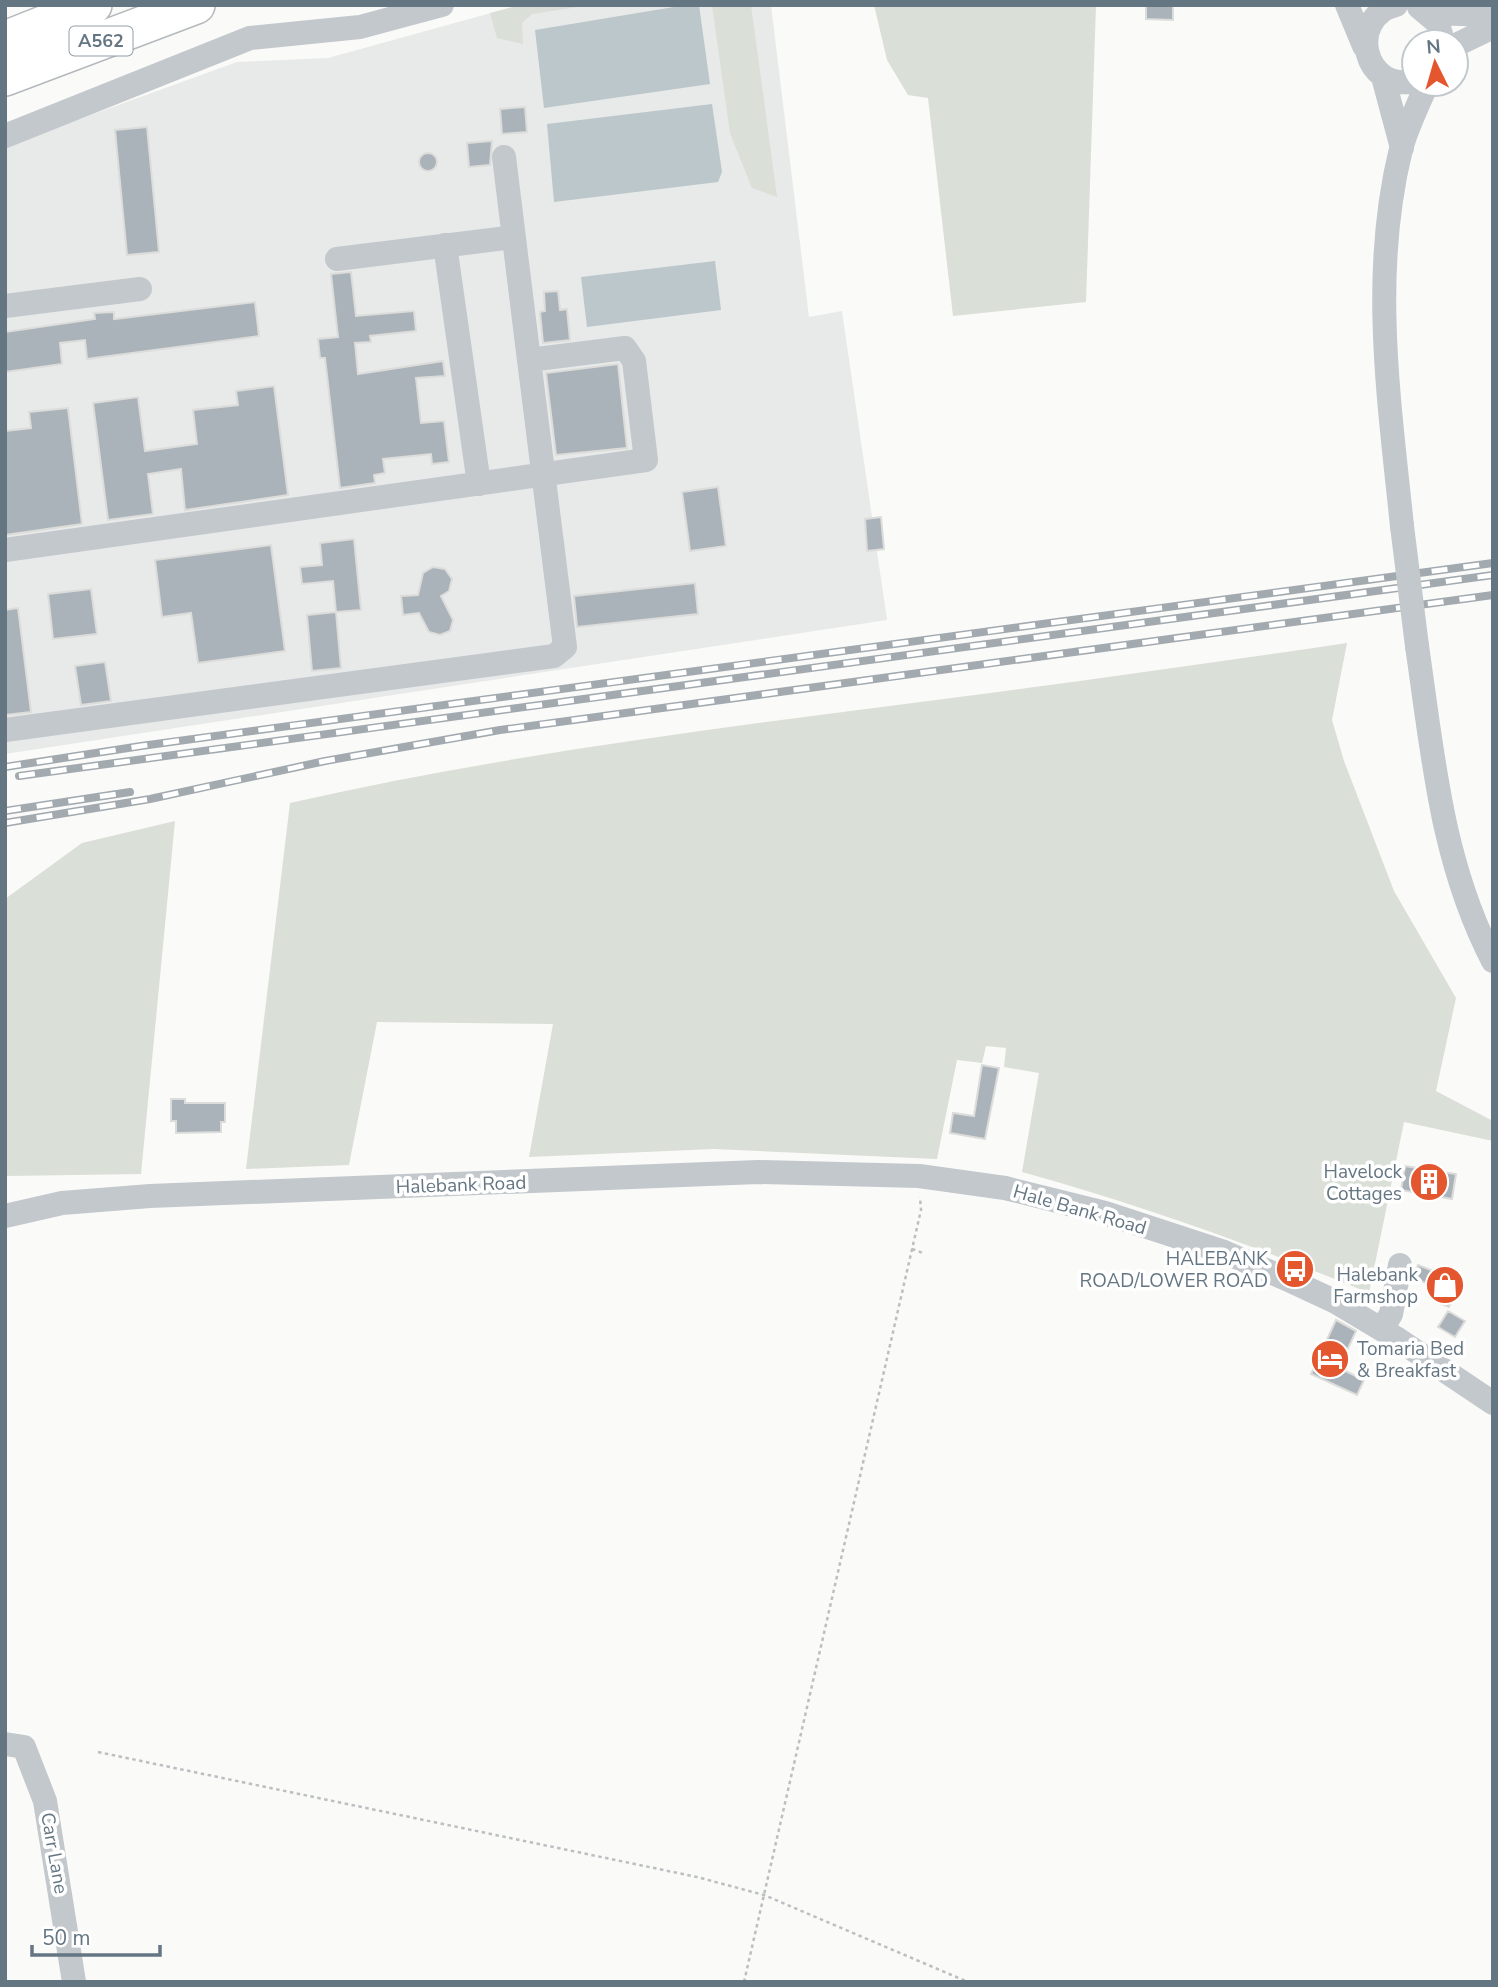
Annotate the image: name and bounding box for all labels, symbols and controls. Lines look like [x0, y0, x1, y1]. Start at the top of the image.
road number: A562 [70, 26, 132, 56]
north arrow [1400, 28, 1470, 98]
text: N [1425, 33, 1442, 61]
place label: Havelock Cottages [1323, 1159, 1402, 1207]
building icon: Havelock Cottages [1408, 1161, 1450, 1203]
street label: Halebank Road [395, 1170, 527, 1200]
street label: Hale Bank Road [1010, 1179, 1149, 1241]
place label: HALEBANK ROAD/LOWER ROAD [1080, 1246, 1269, 1294]
bus stop icon: HALEBANK ROAD/LOWER ROAD [1274, 1248, 1316, 1290]
place label: Halebank Farmshop [1333, 1262, 1418, 1310]
shop icon: Halebank Farmshop [1424, 1264, 1466, 1306]
place label: Tomaria Bed & Breakfast [1357, 1336, 1464, 1384]
hotel icon: Tomaria Bed & Breakfast [1309, 1338, 1351, 1380]
street label: Carr Lane [34, 1810, 74, 1896]
scale bar [32, 1913, 159, 1957]
text: 50 m [42, 1924, 91, 1952]

